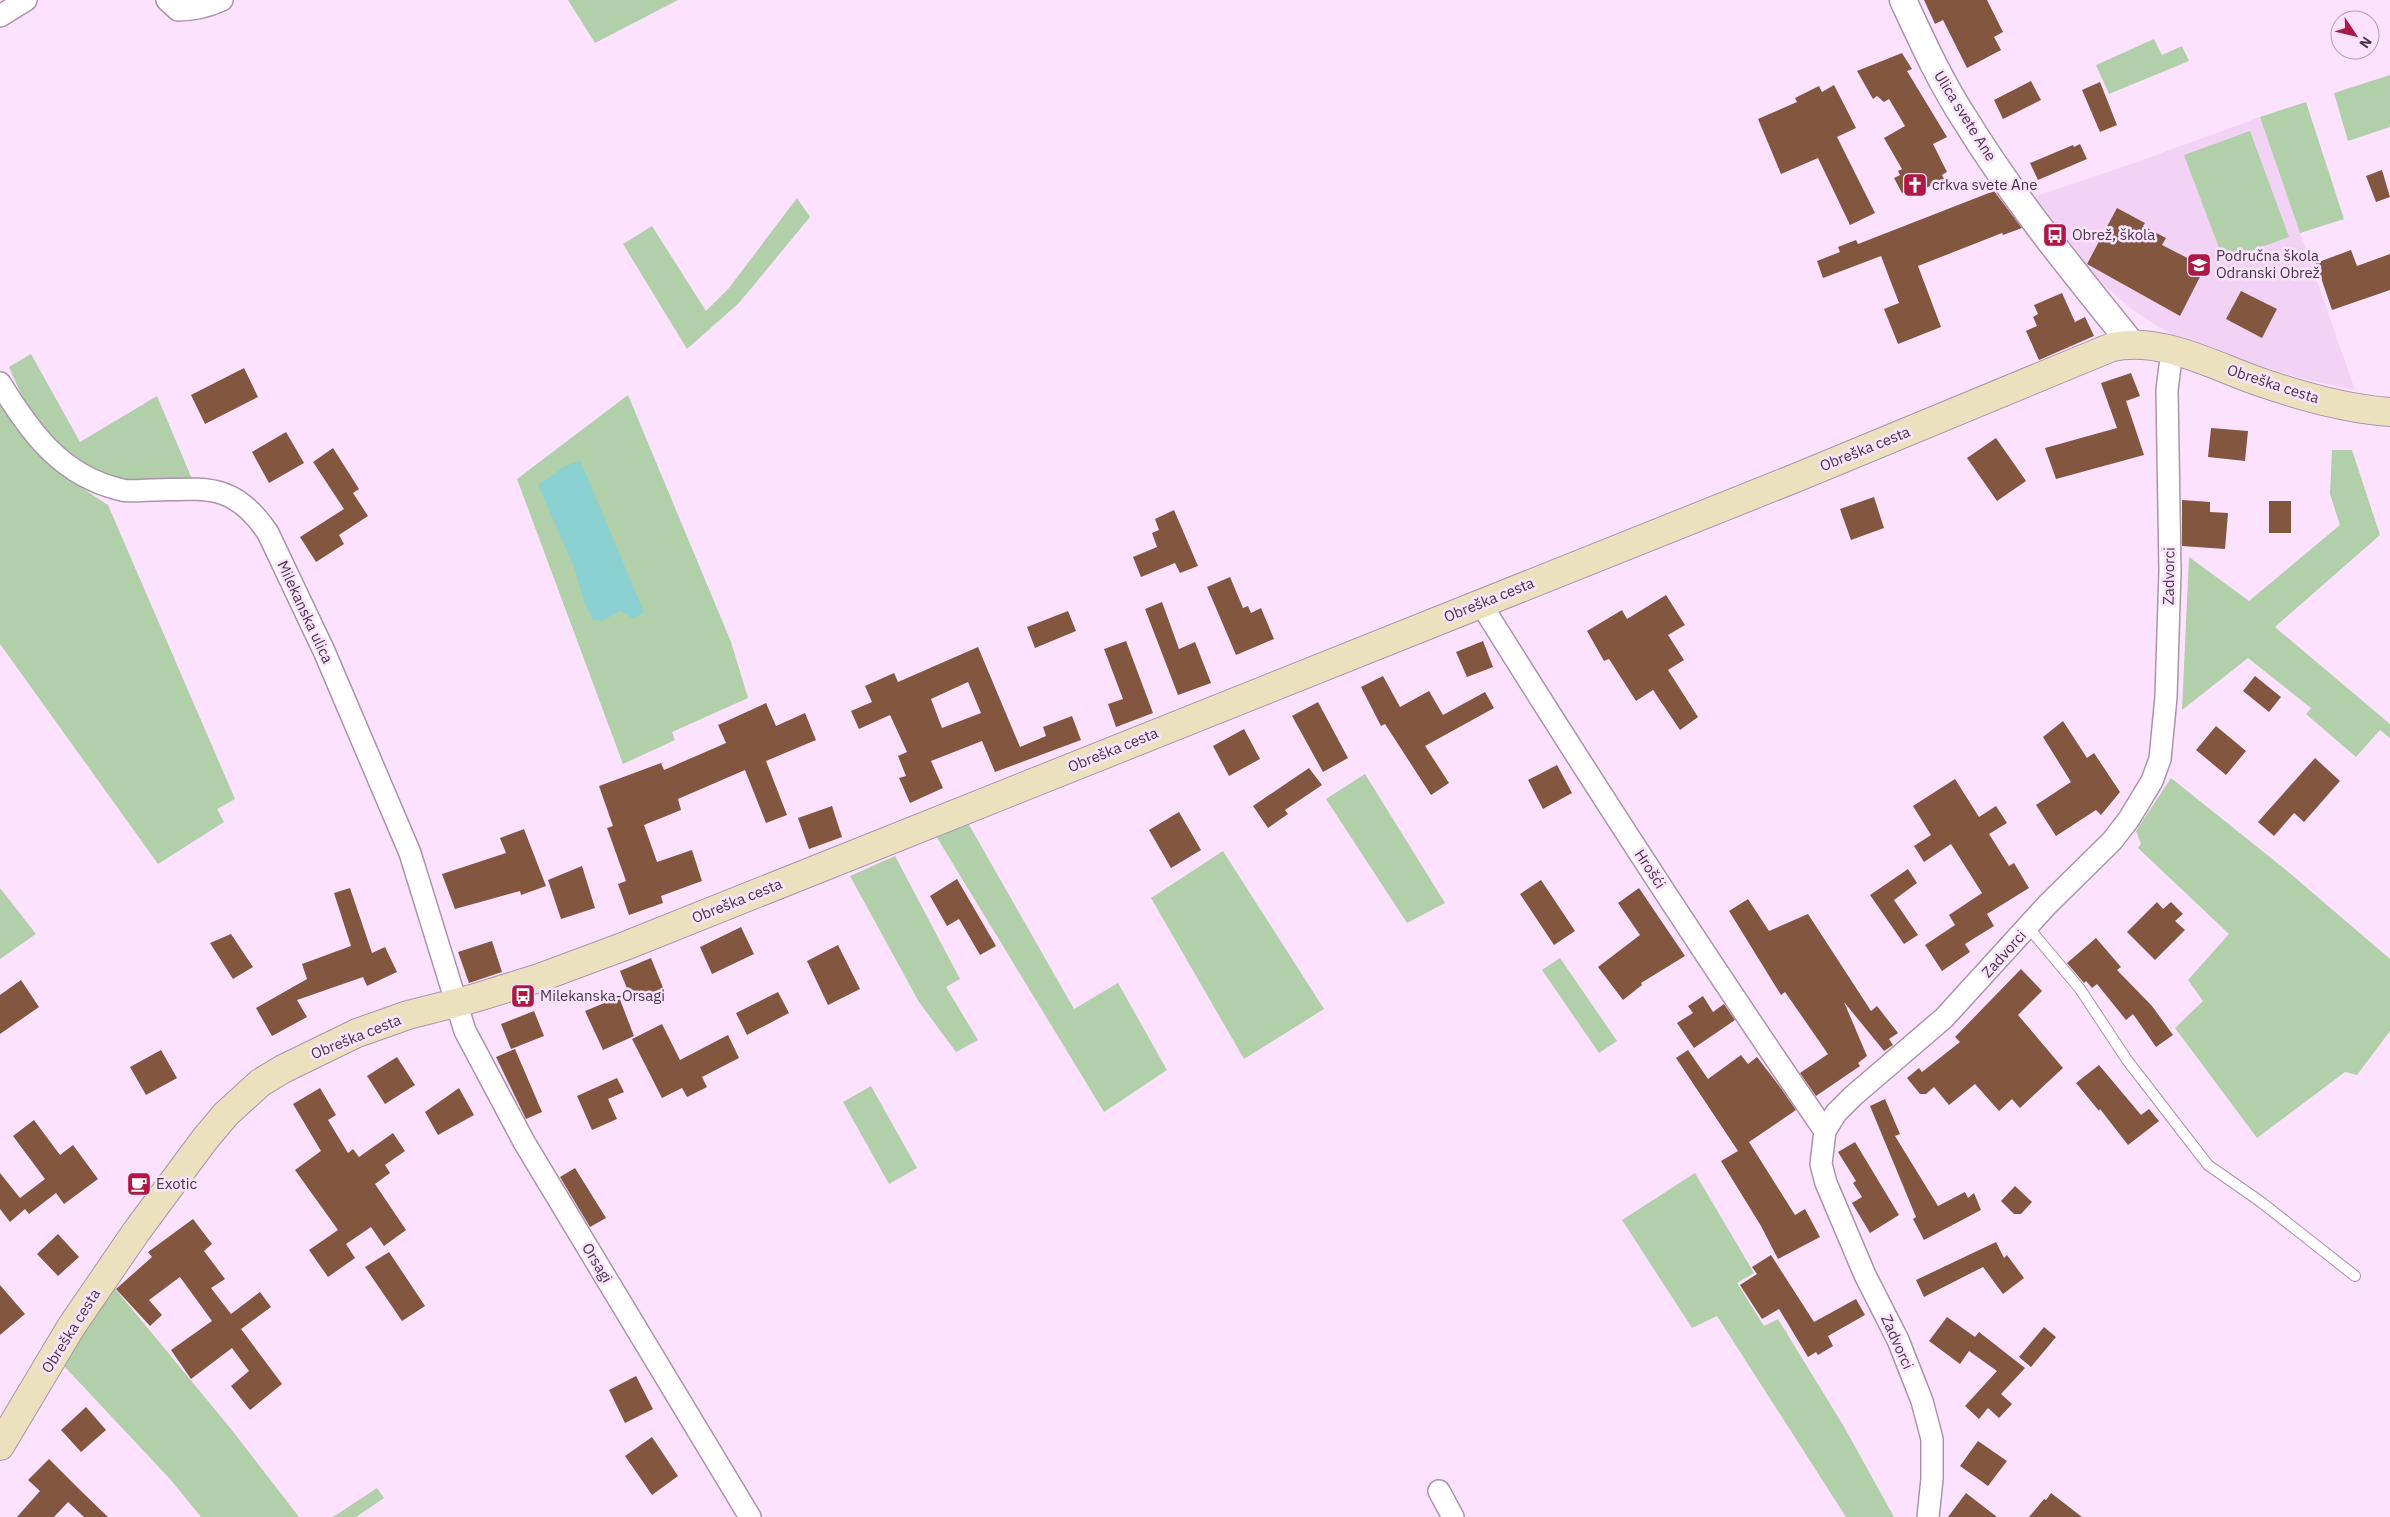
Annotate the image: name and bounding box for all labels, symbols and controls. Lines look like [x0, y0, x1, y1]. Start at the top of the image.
north arrow [2330, 10, 2380, 60]
text: N [2355, 33, 2376, 52]
street label: Ulica svete Ane [1930, 67, 2001, 164]
church icon: crkva svete Ane [1902, 172, 1928, 198]
place label: crkva svete Ane [1932, 175, 2037, 194]
bus stop icon: Obrež, škola [2042, 222, 2068, 248]
place label: Obrež, škola [2072, 225, 2155, 244]
place label: Područna škola Odranski Obrež [2216, 246, 2320, 282]
school or university icon: Područna škola Odranski Obrež [2186, 252, 2212, 278]
street label: Obreška cesta [2225, 360, 2322, 407]
street label: Obreška cesta [1817, 422, 1913, 475]
street label: Zadvorci [2158, 547, 2179, 605]
street label: Milekanska ulica [273, 557, 338, 666]
street label: Obreška cesta [1441, 573, 1537, 626]
street label: Obreška cesta [1065, 723, 1161, 776]
street label: Hrošći [1631, 846, 1670, 892]
street label: Obreška cesta [689, 874, 785, 927]
street label: Zadvorci [1977, 926, 2030, 981]
bus stop icon: Milekanska-Orsagi [510, 983, 536, 1009]
place label: Milekanska-Orsagi [540, 986, 665, 1005]
street label: Obreška cesta [308, 1010, 404, 1063]
cafe icon: Exotic [126, 1171, 152, 1197]
place label: Exotic [156, 1174, 198, 1193]
street label: Orsagi [578, 1239, 617, 1286]
street label: Obreška cesta [37, 1285, 104, 1376]
street label: Zadvorci [1877, 1312, 1918, 1372]

